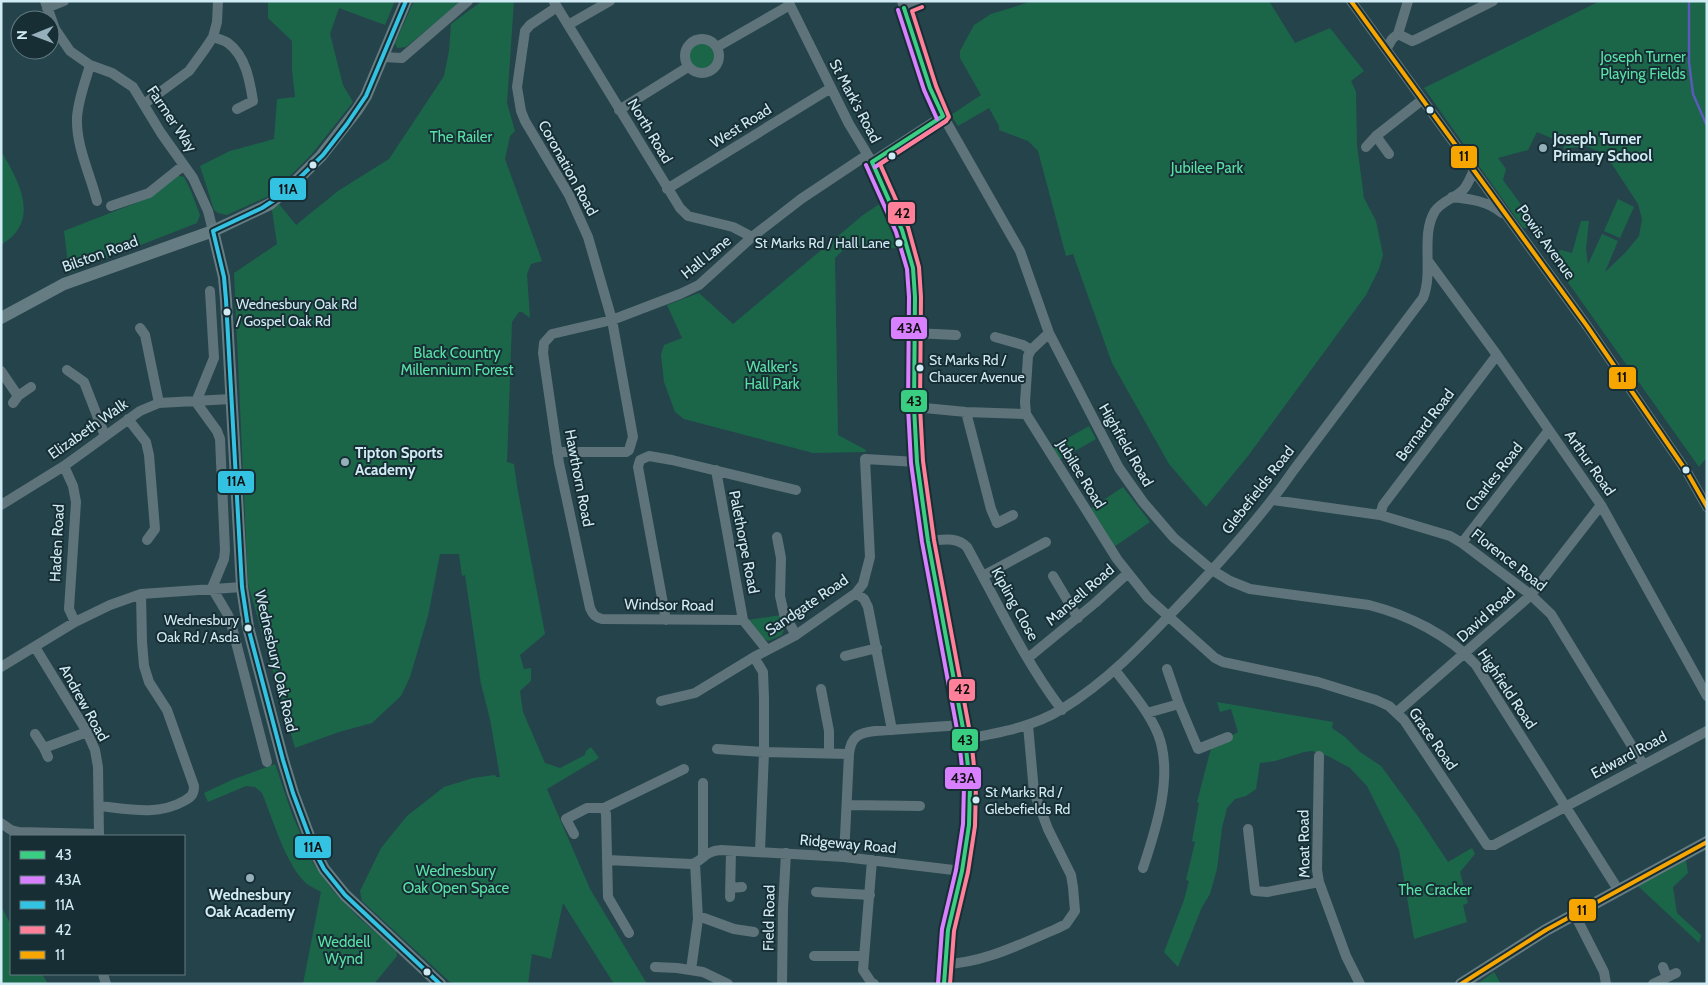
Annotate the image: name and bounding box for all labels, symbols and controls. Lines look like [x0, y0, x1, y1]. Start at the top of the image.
north arrow [10, 10, 60, 60]
text: N [13, 30, 31, 40]
park label: Joseph Turner Playing Fields [1599, 48, 1686, 83]
street label: St Mark's Road [825, 56, 885, 146]
street label: Farmer Way [143, 82, 201, 156]
street label: North Road [624, 95, 676, 167]
street label: West Road [707, 100, 775, 152]
unlabelled marker [1425, 105, 1435, 115]
street label: Coronation Road [534, 117, 602, 219]
park label: The Railer [430, 128, 492, 146]
place label: Joseph Turner Primary School [1552, 130, 1652, 165]
marker: Joseph Turner Primary School [1537, 142, 1549, 154]
line badge: 11 [1450, 145, 1478, 169]
text: 11 [1459, 147, 1469, 165]
unlabelled marker [887, 151, 897, 161]
park label: Jubilee Park [1170, 159, 1243, 177]
unlabelled marker [308, 160, 318, 170]
line badge: 11A [269, 177, 307, 201]
text: 11A [278, 180, 298, 198]
line badge: 42 [887, 201, 916, 225]
street label: Powis Avenue [1513, 201, 1579, 283]
text: 42 [894, 204, 910, 222]
street label: Hall Lane [677, 231, 735, 283]
street label: Bilston Road [60, 232, 140, 276]
place label: St Marks Rd / Hall Lane [755, 234, 890, 252]
marker: St Marks Rd / Hall Lane [894, 238, 904, 248]
place label: Wednesbury Oak Rd / Gospel Oak Rd [235, 295, 357, 330]
marker: Wednesbury Oak Rd / Gospel Oak Rd [222, 307, 232, 317]
line badge: 43A [890, 316, 928, 340]
text: 43A [897, 319, 922, 337]
park label: Black Country Millennium Forest [400, 344, 514, 379]
place label: St Marks Rd / Chaucer Avenue [929, 351, 1025, 386]
park label: Walker's Hall Park [744, 358, 800, 393]
marker: St Marks Rd / Chaucer Avenue [915, 363, 925, 373]
line badge: 11 [1608, 366, 1637, 390]
text: 11 [1617, 368, 1627, 386]
street label: Bernard Road [1392, 385, 1458, 465]
line badge: 43 [900, 389, 928, 413]
text: 43 [906, 392, 922, 410]
street label: Elizabeth Walk [45, 395, 131, 463]
street label: Highfield Road [1095, 400, 1157, 490]
street label: Arthur Road [1561, 427, 1619, 499]
street label: Hawthorn Road [561, 428, 597, 528]
street label: Jubilee Road [1052, 435, 1109, 512]
street label: Charles Road [1461, 439, 1527, 515]
street label: Glebefields Road [1218, 442, 1298, 538]
place label: Tipton Sports Academy [355, 444, 443, 479]
marker: Tipton Sports Academy [339, 456, 351, 468]
unlabelled marker [1681, 465, 1691, 475]
line badge: 11A [217, 470, 255, 494]
text: 11A [226, 472, 246, 490]
street label: Palethorpe Road [725, 489, 763, 595]
street label: Haden Road [46, 504, 68, 582]
street label: Florence Road [1468, 525, 1550, 595]
street label: Mansell Road [1042, 560, 1118, 630]
street label: Kipling Close [987, 564, 1043, 644]
street label: Sandgate Road [762, 571, 852, 639]
street label: David Road [1453, 584, 1519, 646]
street label: Wednesbury Oak Road [251, 588, 301, 734]
street label: Windsor Road [624, 595, 714, 615]
place label: Wednesbury Oak Rd / Asda [157, 611, 239, 646]
marker: Wednesbury Oak Rd / Asda [243, 623, 253, 633]
street label: Highfield Road [1474, 646, 1540, 732]
street label: Andrew Road [56, 661, 112, 745]
line badge: 42 [948, 678, 976, 702]
text: 42 [954, 680, 970, 698]
street label: Grace Road [1405, 704, 1461, 774]
line badge: 43 [951, 728, 979, 752]
street label: Edward Road [1588, 728, 1670, 782]
text: 43 [957, 731, 973, 749]
line badge: 43A [944, 766, 982, 790]
text: 43A [951, 769, 976, 787]
place label: St Marks Rd / Glebefields Rd [985, 783, 1070, 818]
marker: St Marks Rd / Glebefields Rd [971, 795, 981, 805]
street label: Moat Road [1294, 810, 1314, 878]
street label: Ridgeway Road [799, 831, 897, 857]
legend [10, 835, 185, 975]
line badge: 11A [294, 835, 332, 859]
text: 11A [303, 838, 323, 856]
text: 43 [55, 846, 72, 864]
park label: Wednesbury Oak Open Space [403, 862, 510, 897]
text: 43A [55, 871, 82, 889]
marker: Wednesbury Oak Academy [244, 872, 256, 884]
park label: The Cracker [1398, 881, 1472, 899]
street label: Field Road [759, 885, 779, 951]
place label: Wednesbury Oak Academy [205, 886, 296, 921]
text: 11A [55, 896, 75, 914]
line badge: 11 [1568, 898, 1597, 922]
text: 11 [1577, 901, 1587, 919]
text: 42 [55, 921, 72, 939]
park label: Weddell Wynd [318, 933, 371, 968]
text: 11 [55, 946, 65, 964]
unlabelled marker [422, 967, 432, 977]

